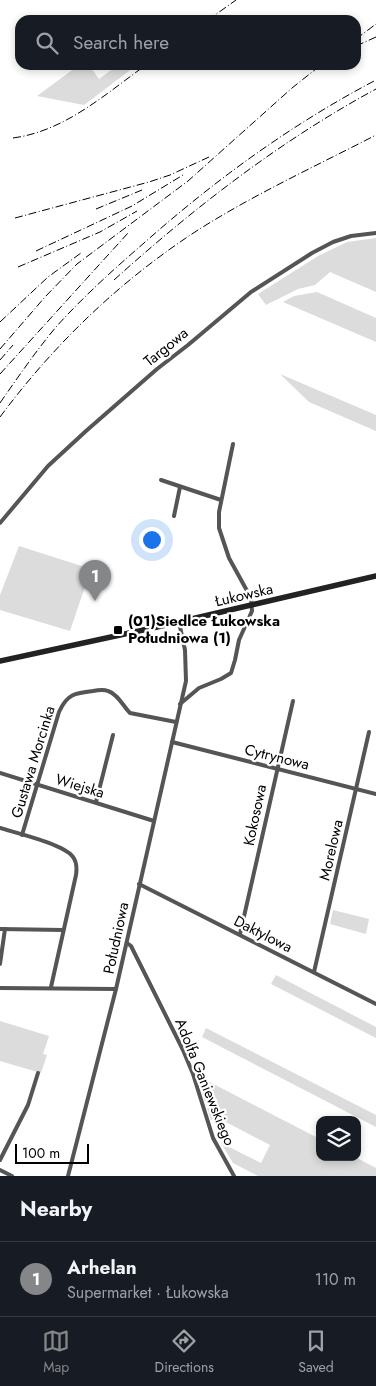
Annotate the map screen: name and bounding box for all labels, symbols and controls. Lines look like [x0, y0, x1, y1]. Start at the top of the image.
search box [15, 15, 361, 70]
icon: search [33, 29, 61, 57]
text: Search here [73, 29, 169, 56]
street label: Targowa [139, 322, 193, 372]
your location [139, 527, 165, 553]
pin: 1 [79, 560, 111, 601]
street label: Łukowska [212, 578, 275, 613]
place label: (01)Siedlce Łukowska Południowa (1) [128, 610, 280, 649]
marker: (01)Siedlce Łukowska Południowa (1) [112, 624, 124, 636]
street label: Gustawa Morcinka [5, 703, 61, 821]
street label: Cytrynowa [242, 738, 312, 776]
street label: Wiejska [53, 768, 107, 804]
street label: Kokosowa [238, 782, 272, 848]
street label: Morelowa [313, 817, 349, 883]
street label: Południowa [98, 900, 134, 976]
street label: Daktylowa [230, 910, 296, 958]
street label: Adolfa Ganiewskiego [169, 1015, 241, 1149]
map controls [316, 1116, 361, 1161]
button: layers [316, 1116, 361, 1161]
scale bar [15, 1141, 89, 1164]
text: 100 m [22, 1143, 60, 1163]
text: Nearby [20, 1194, 92, 1224]
text: Arhelan [67, 1254, 137, 1281]
text: 1 [32, 1268, 40, 1291]
text: 110 m [315, 1268, 356, 1291]
text: Supermarket · Łukowska [67, 1281, 229, 1304]
tab: Map [42, 1327, 70, 1377]
tab: Directions [155, 1327, 214, 1377]
tab: Saved [298, 1327, 334, 1377]

